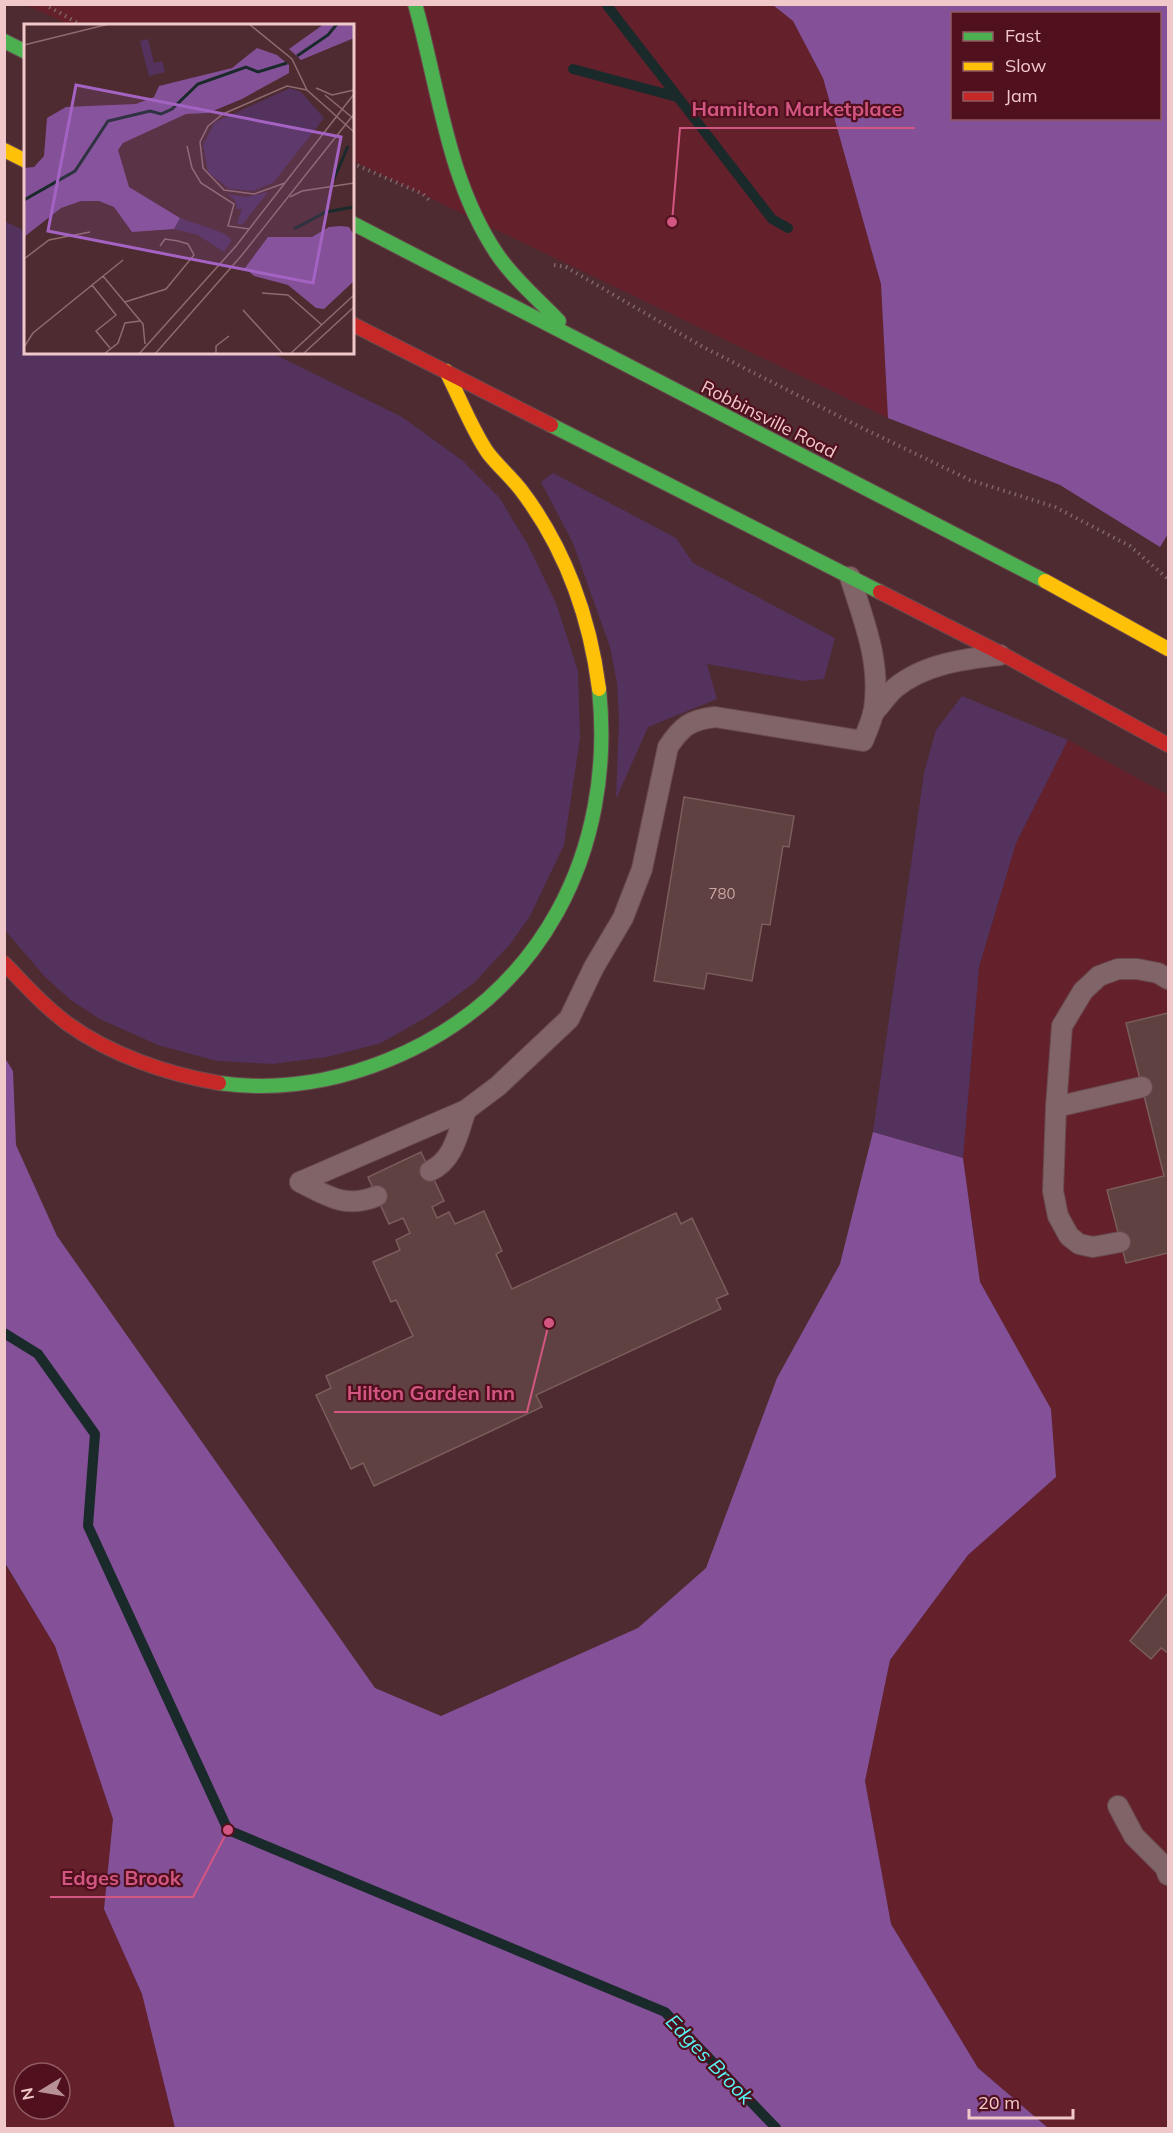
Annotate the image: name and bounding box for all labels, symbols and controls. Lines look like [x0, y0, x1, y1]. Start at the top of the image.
legend [951, 12, 1161, 120]
inset map [24, 24, 354, 354]
text: Fast [1005, 24, 1041, 47]
text: Slow [1005, 54, 1047, 77]
text: Jam [1005, 84, 1038, 107]
callout: Hamilton Marketplace [680, 90, 915, 128]
text: Hamilton Marketplace [691, 96, 903, 121]
street label: Robbinsville Road [698, 375, 840, 463]
house number: 780 [708, 884, 736, 903]
callout: Hilton Garden Inn [334, 1374, 527, 1412]
text: Hilton Garden Inn [347, 1380, 515, 1405]
callout: Edges Brook [50, 1859, 193, 1897]
text: Edges Brook [61, 1865, 182, 1890]
water label: Edges Brook [661, 2009, 760, 2110]
north arrow [12, 2061, 72, 2121]
scale bar [969, 2082, 1072, 2120]
text: N [16, 2086, 38, 2102]
text: 20 m [978, 2091, 1020, 2114]

